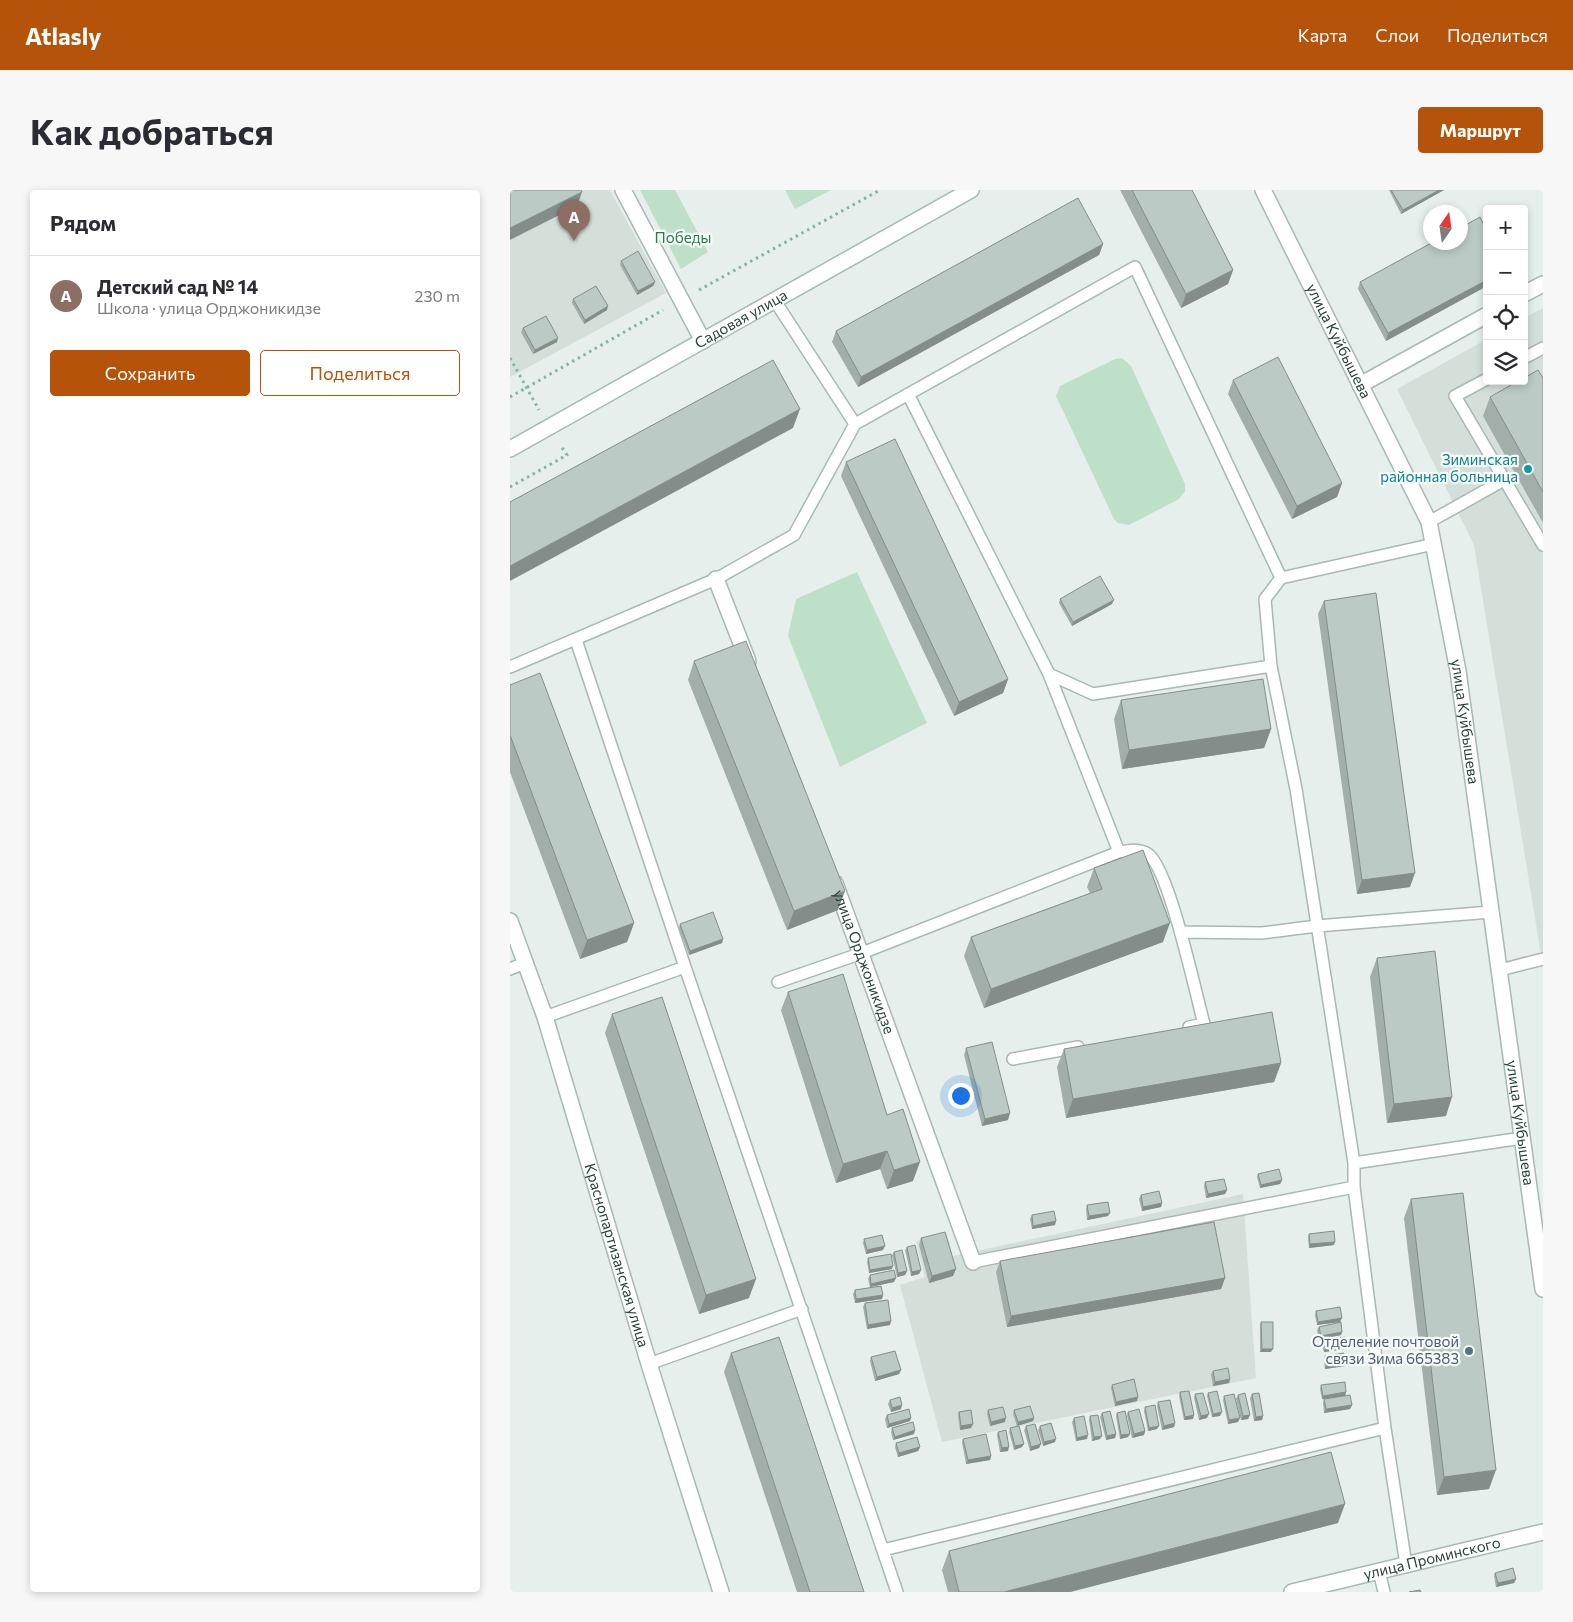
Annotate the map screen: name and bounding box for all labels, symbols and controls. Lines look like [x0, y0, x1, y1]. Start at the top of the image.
text: Atlasly [25, 21, 102, 50]
text: Карта [1298, 24, 1347, 46]
text: Слои [1375, 24, 1419, 46]
text: Поделиться [1447, 24, 1548, 46]
button: Маршрут [1418, 107, 1543, 153]
text: Как добраться [30, 109, 274, 152]
pin: A [558, 200, 590, 241]
north arrow [1423, 205, 1468, 250]
map controls [1483, 205, 1528, 385]
button: + [1483, 205, 1528, 250]
text: Рядом [50, 210, 116, 235]
park label: Победы [655, 228, 711, 246]
button: − [1483, 250, 1528, 295]
text: Детский сад № 14 [97, 275, 258, 298]
street label: улица Куйбышева [1303, 280, 1376, 401]
street label: Садовая улица [691, 285, 790, 351]
text: A [60, 286, 72, 305]
text: 230 m [415, 286, 460, 305]
button: locate [1483, 295, 1528, 340]
text: Школа · улица Орджоникидзе [97, 298, 321, 317]
button: layers [1483, 340, 1528, 385]
button: Сохранить [50, 350, 250, 396]
button: Поделиться [260, 350, 460, 396]
place label: Зиминская районная больница [1380, 450, 1518, 485]
marker: Зиминская районная больница [1522, 463, 1534, 475]
street label: улица Куйбышева [1448, 657, 1483, 785]
street label: улица Орджоникидзе [830, 887, 899, 1036]
street label: улица Куйбышева [1504, 1059, 1539, 1186]
your location [948, 1083, 974, 1109]
street label: Краснопартизанская улица [581, 1161, 653, 1349]
place label: Отделение почтовой связи Зима 665383 [1312, 1332, 1459, 1367]
marker: Отделение почтовой связи Зима 665383 [1463, 1345, 1475, 1357]
street label: улица Проминского [1362, 1532, 1502, 1583]

